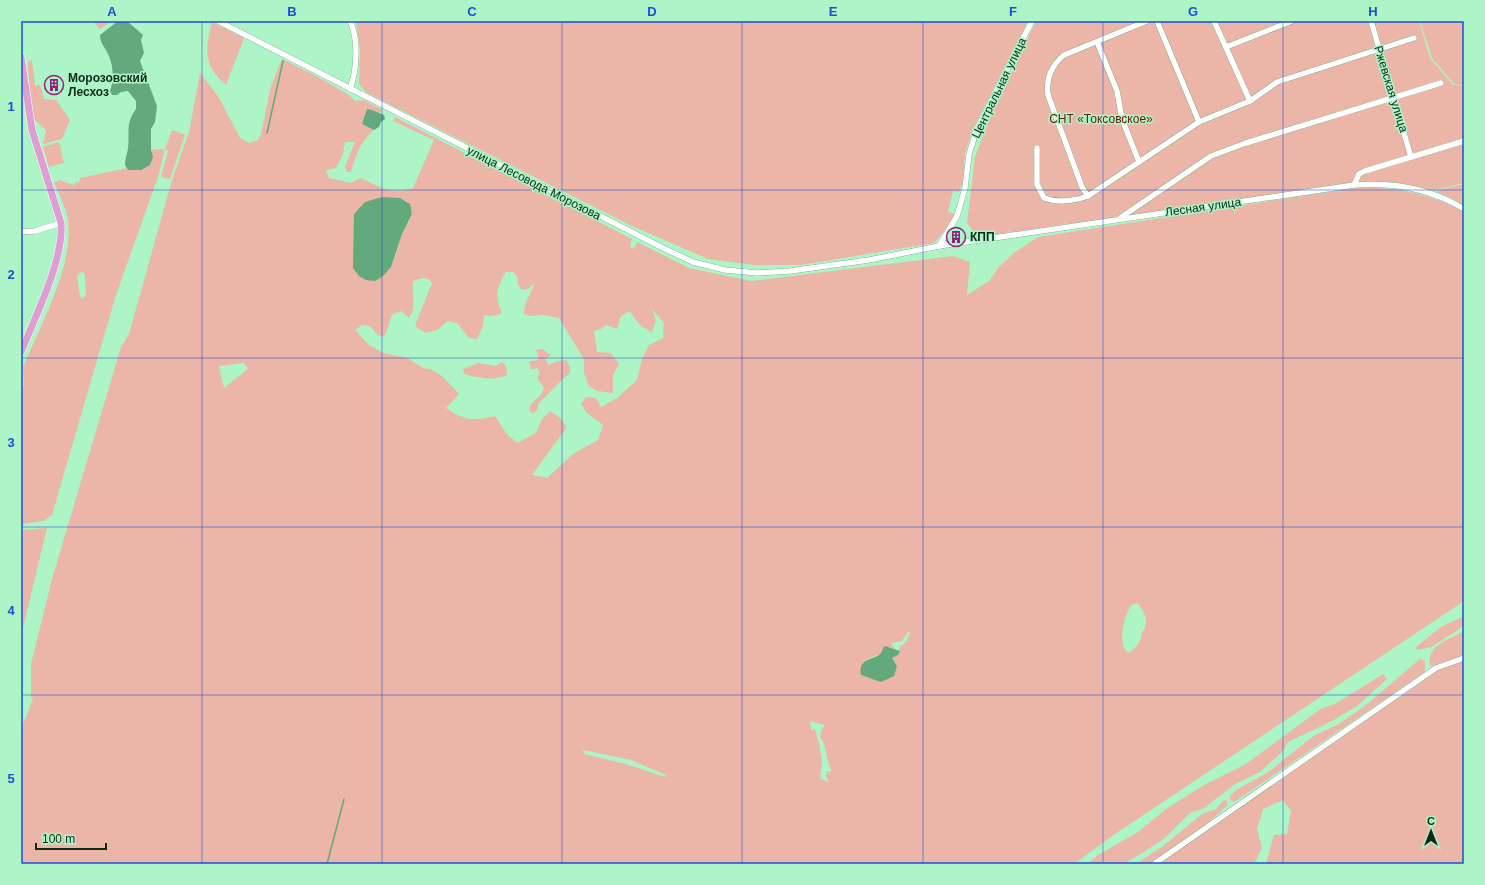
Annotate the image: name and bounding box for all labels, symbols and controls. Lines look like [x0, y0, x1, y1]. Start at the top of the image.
text: A [107, 4, 117, 19]
text: B [287, 4, 297, 19]
text: C [467, 4, 477, 19]
text: D [647, 4, 657, 19]
text: E [829, 4, 838, 19]
text: F [1009, 4, 1017, 19]
text: G [1188, 4, 1198, 19]
text: H [1368, 4, 1378, 19]
street label: Центральная улица [969, 35, 1030, 141]
street label: Ржевская улица [1371, 44, 1411, 134]
place label: Морозовский Лесхоз [68, 71, 147, 99]
building icon: Морозовский Лесхоз [43, 74, 65, 96]
text: 1 [7, 99, 15, 114]
park label: СНТ «Токсовское» [1049, 112, 1153, 126]
street label: улица Лесовода Морозова [465, 143, 604, 223]
street label: Лесная улица [1164, 195, 1242, 219]
building icon: КПП [945, 226, 967, 248]
place label: КПП [970, 230, 995, 244]
text: 2 [7, 267, 15, 282]
text: 3 [7, 435, 15, 450]
text: 4 [7, 603, 15, 618]
text: 5 [7, 771, 15, 786]
north arrow [1411, 811, 1451, 851]
text: С [1427, 815, 1435, 827]
scale bar [36, 825, 106, 851]
text: 100 m [42, 832, 75, 846]

